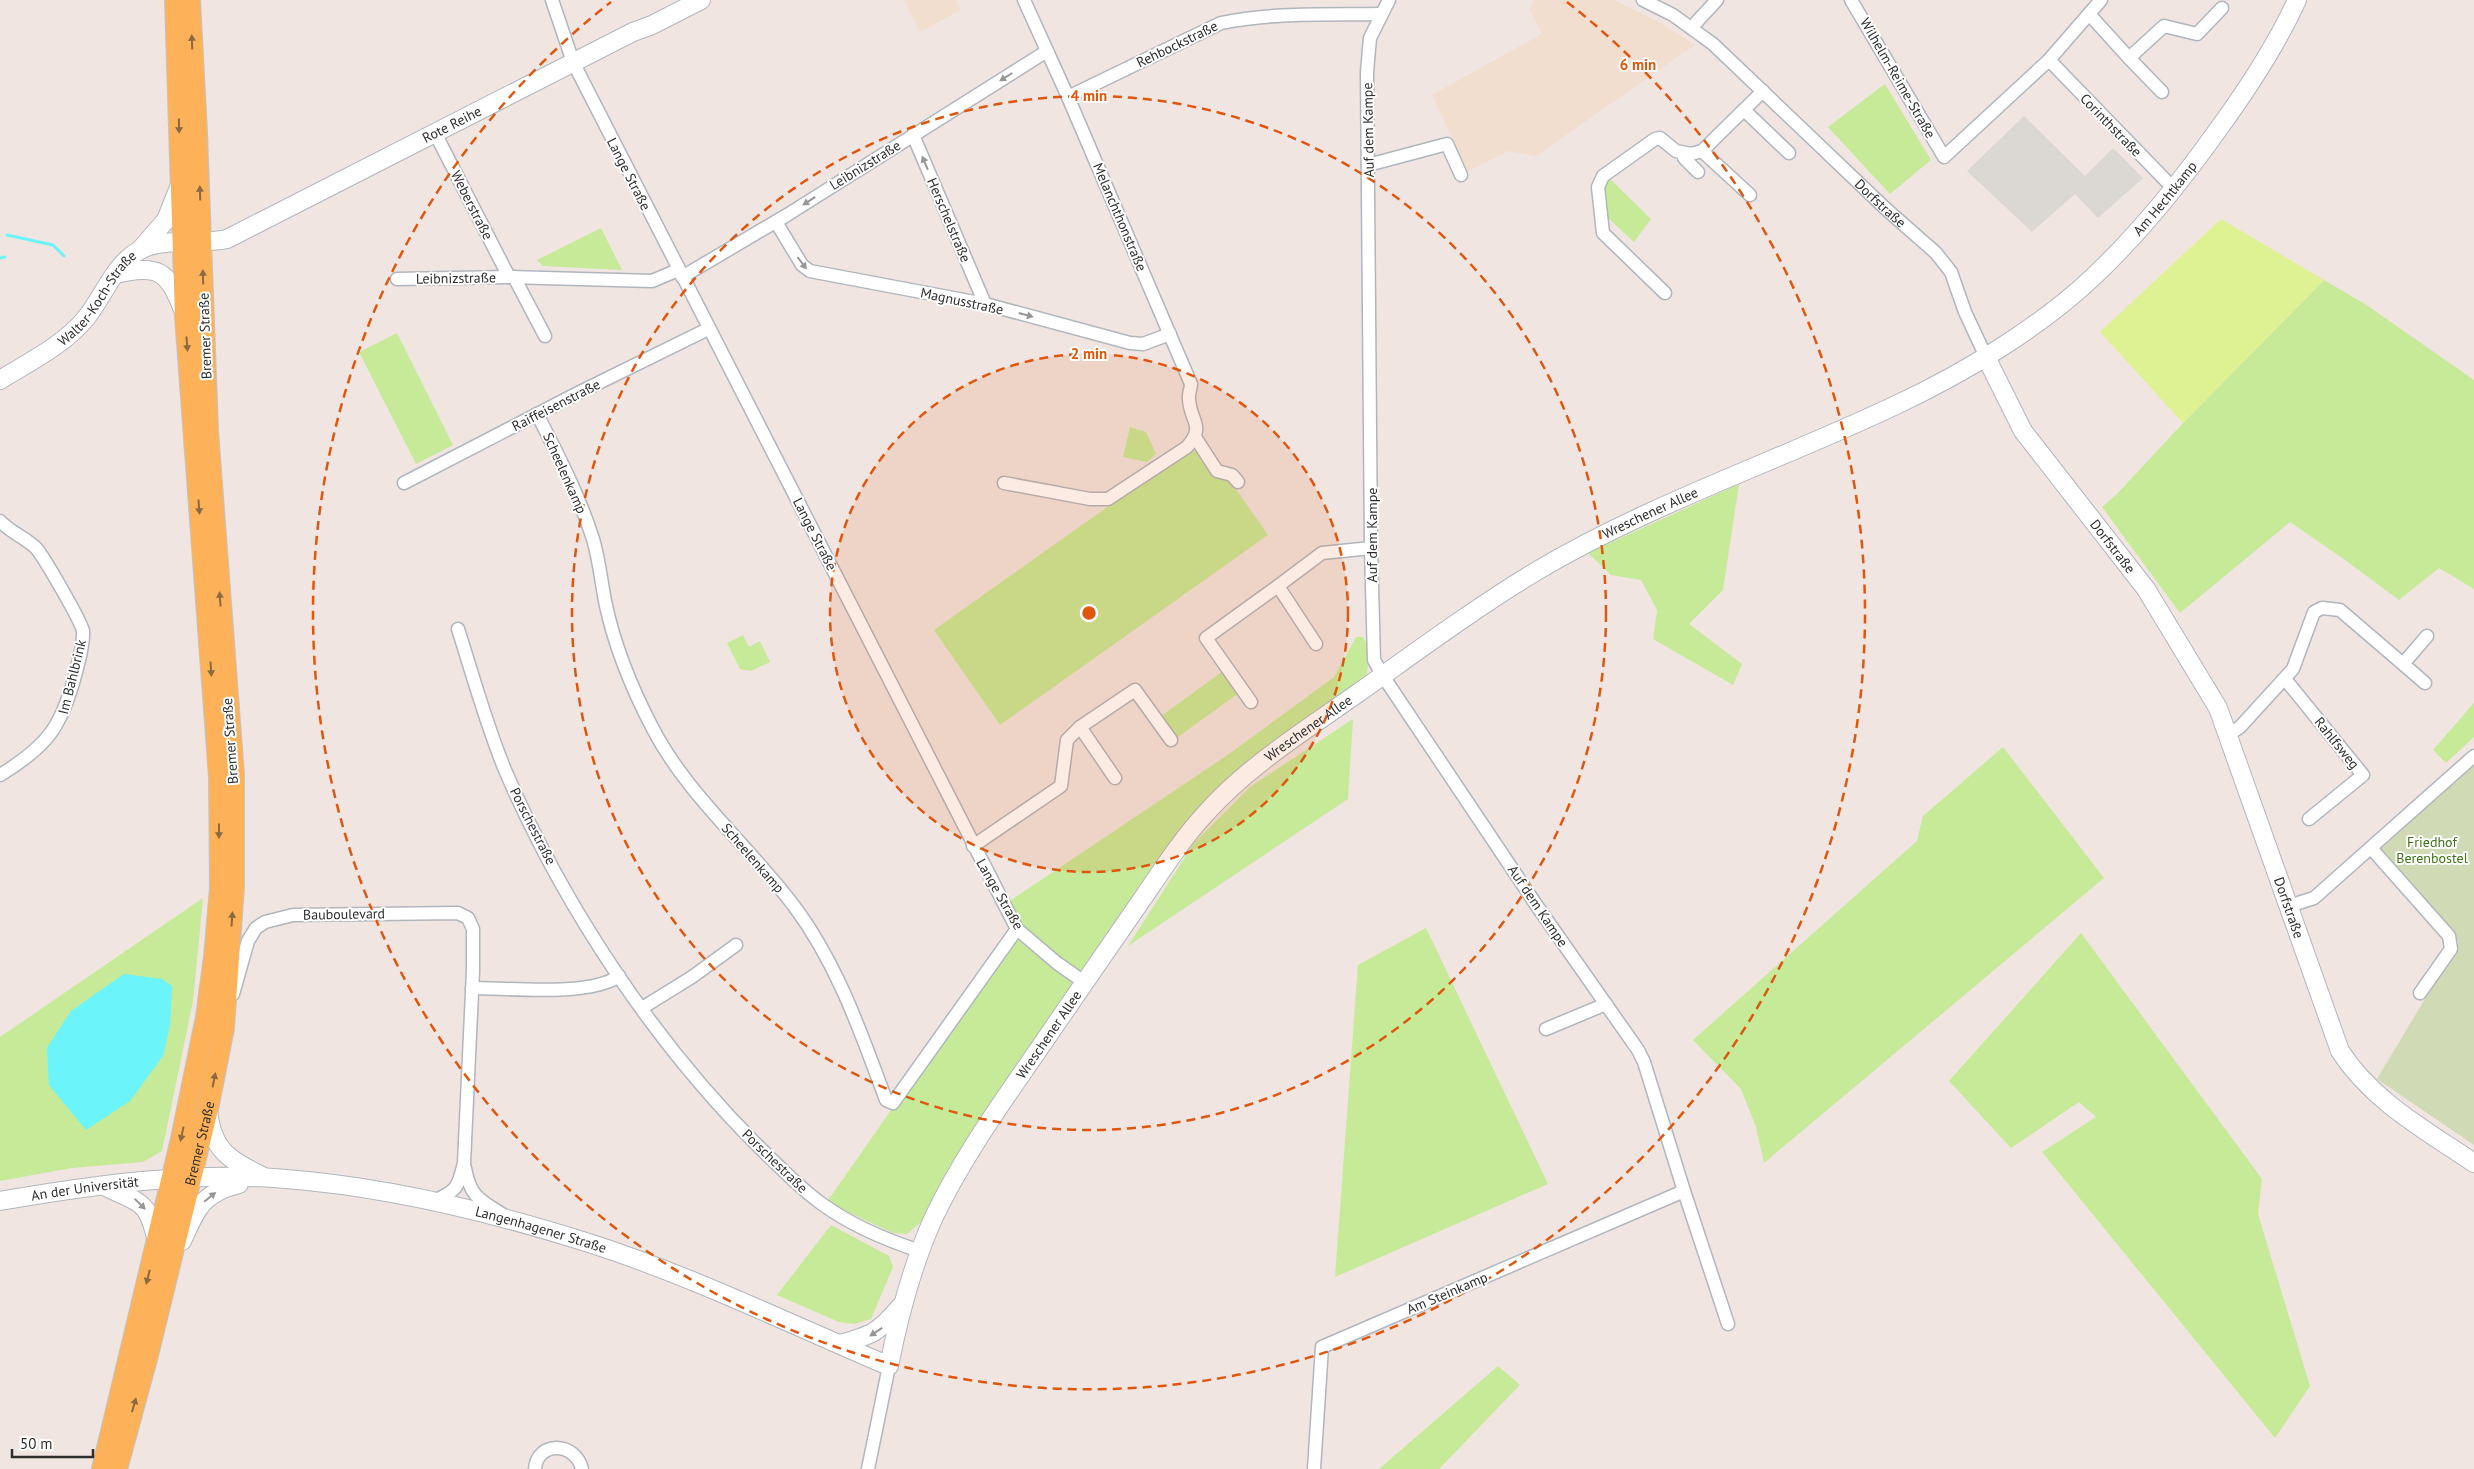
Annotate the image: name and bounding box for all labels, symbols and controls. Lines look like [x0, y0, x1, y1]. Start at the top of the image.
street label: Wilhelm-Reime-Straße [1856, 15, 1940, 141]
street label: Rehbockstraße [1133, 17, 1221, 71]
one-way arrow [187, 33, 195, 49]
text: 6 min [1620, 55, 1656, 74]
one-way arrow [999, 72, 1012, 81]
street label: Auf dem Kampe [1358, 82, 1378, 178]
text: 4 min [1071, 86, 1107, 105]
street label: Corinthstraße [2076, 89, 2146, 161]
street label: Rote Reihe [419, 102, 484, 147]
one-way arrow [175, 118, 183, 134]
street label: Lange Straße [603, 135, 655, 213]
street label: Leibnizstraße [826, 136, 904, 194]
one-way arrow [920, 156, 928, 170]
street label: Am Hechtkamp [2129, 158, 2201, 239]
street label: Melanchthonstraße [1089, 160, 1151, 274]
street label: Weberstraße [447, 167, 497, 243]
street label: Herschelstraße [923, 175, 975, 265]
street label: Dorfstraße [1851, 175, 1910, 232]
one-way arrow [196, 185, 204, 201]
one-way arrow [802, 196, 816, 205]
street label: Walter-Koch-Straße [54, 246, 140, 350]
one-way arrow [797, 256, 807, 270]
street label: Leibnizstraße [416, 268, 496, 288]
one-way arrow [199, 269, 207, 285]
street label: Magnusstraße [919, 283, 1005, 319]
street label: Bremer Straße [194, 293, 216, 379]
one-way arrow [1018, 311, 1033, 319]
one-way arrow [184, 337, 192, 353]
text: 2 min [1071, 344, 1107, 363]
street label: Raiffeisenstraße [509, 375, 603, 435]
street label: Scheelenkamp [539, 430, 591, 516]
street label: Wreschener Allee [1599, 483, 1701, 543]
street label: Auf dem Kampe [1363, 488, 1381, 582]
street label: Lange Straße [789, 495, 841, 573]
one-way arrow [195, 499, 203, 515]
street label: Dorfstraße [2086, 516, 2140, 577]
one-way arrow [216, 591, 224, 607]
centre of rings [1080, 604, 1098, 622]
street label: Im Bahlbrink [54, 637, 90, 716]
one-way arrow [207, 661, 215, 677]
street label: Wreschener Allee [1261, 691, 1356, 765]
street label: Bremer Straße [218, 697, 242, 785]
street label: Rahlfsweg [2311, 713, 2363, 773]
street label: Porschestraße [506, 784, 560, 868]
street label: Scheelenkamp [718, 819, 788, 897]
one-way arrow [215, 823, 223, 839]
park label: Friedhof Berenbostel [2396, 833, 2468, 867]
street label: Lange Straße [972, 855, 1028, 933]
street label: Auf dem Kampe [1504, 862, 1572, 950]
street label: Dorfstraße [2270, 875, 2308, 941]
street label: Bauboulevard [303, 904, 385, 924]
one-way arrow [228, 910, 236, 926]
street label: Wreschener Allee [1012, 987, 1085, 1082]
one-way arrow [210, 1072, 218, 1088]
street label: Bremer Straße [181, 1100, 218, 1187]
street label: Porschestraße [738, 1125, 812, 1197]
one-way arrow [178, 1126, 186, 1141]
street label: An der Universität [30, 1172, 140, 1205]
one-way arrow [203, 1191, 216, 1202]
one-way arrow [134, 1198, 146, 1210]
street label: Langenhagener Straße [473, 1202, 609, 1257]
street label: Am Steinkamp [1404, 1268, 1490, 1318]
one-way arrow [144, 1270, 152, 1285]
one-way arrow [869, 1327, 882, 1336]
one-way arrow [130, 1397, 138, 1412]
scale bar [12, 1426, 94, 1458]
text: 50 m [20, 1434, 53, 1453]

